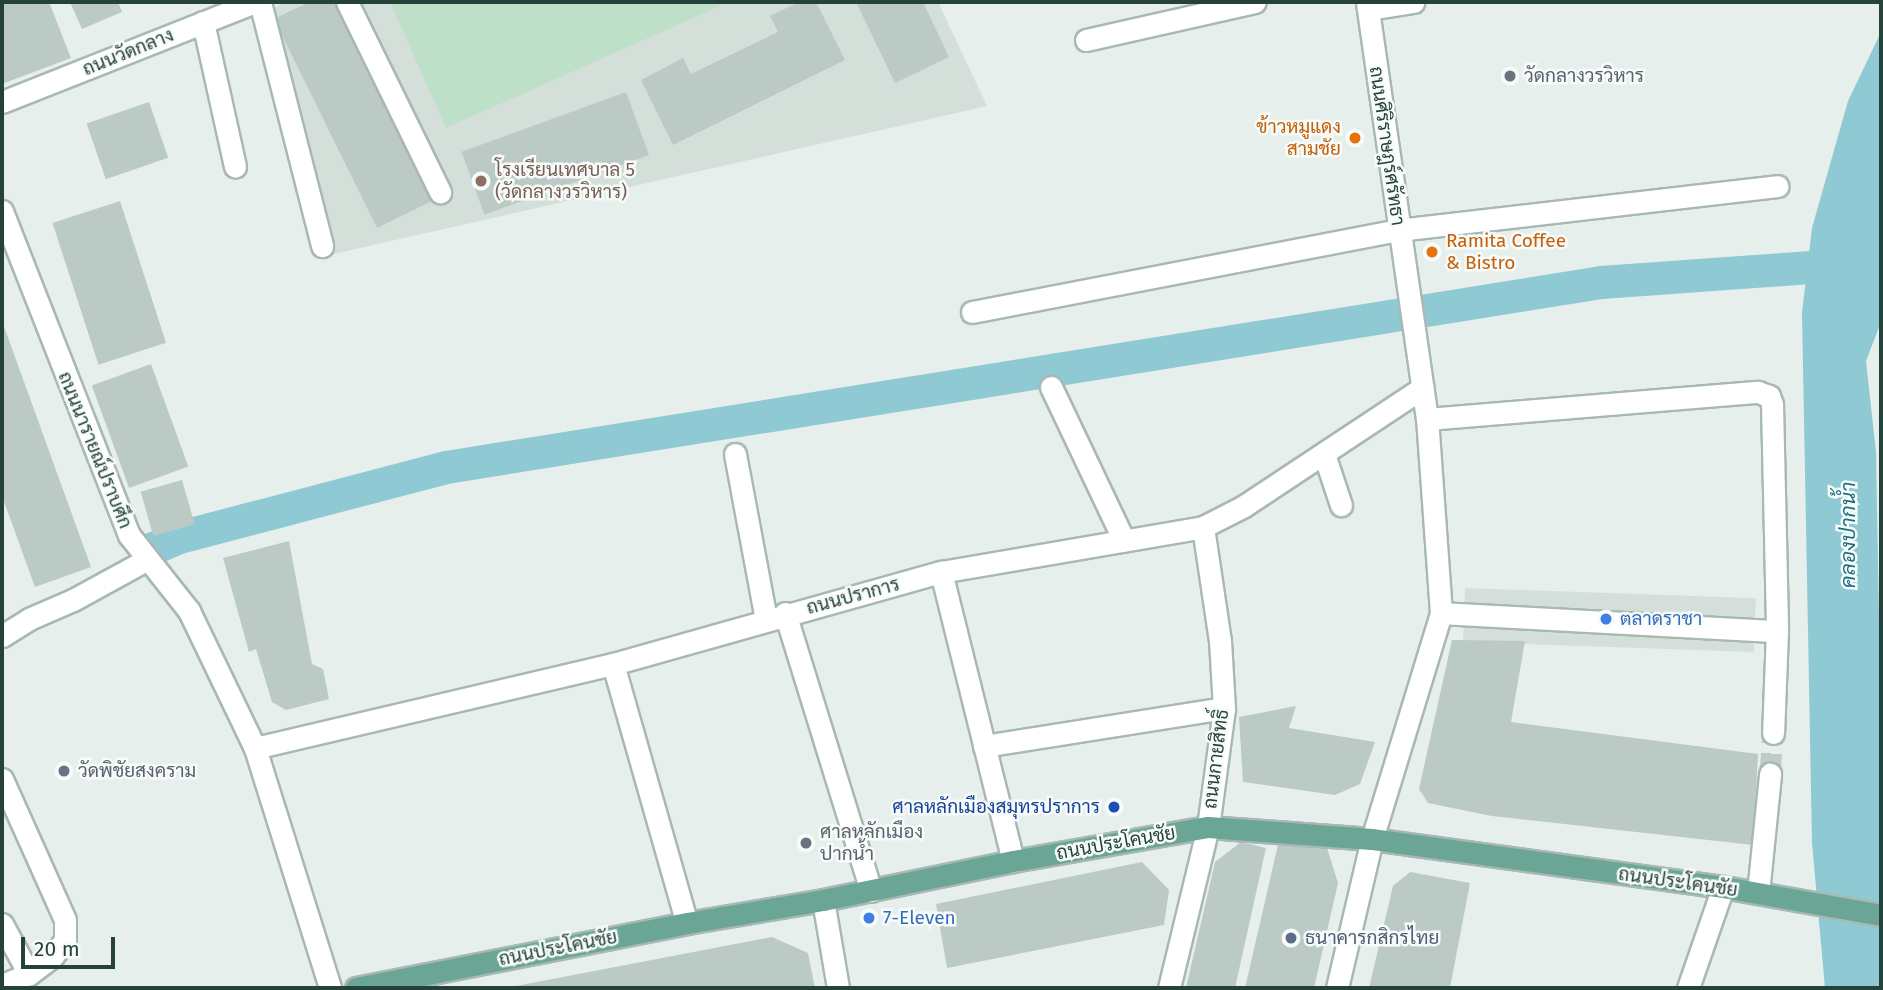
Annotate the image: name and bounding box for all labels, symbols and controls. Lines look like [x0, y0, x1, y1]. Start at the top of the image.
street label: ถนนวัดกลาง [79, 23, 177, 81]
street label: ถนนศิริราษฎร์ศรัทธา [1365, 65, 1409, 227]
place label: วัดกลางวรวิหาร [1524, 65, 1644, 87]
marker: วัดกลางวรวิหาร [1502, 68, 1518, 84]
place label: ข้าวหมูแดง สามชัย [1256, 116, 1341, 160]
marker: ข้าวหมูแดง สามชัย [1347, 130, 1363, 146]
place label: โรงเรียนเทศบาล 5 (วัดกลางวรวิหาร) [495, 159, 635, 203]
marker: โรงเรียนเทศบาล 5 (วัดกลางวรวิหาร) [473, 173, 489, 189]
place label: Ramita Coffee & Bistro [1446, 230, 1566, 274]
marker: Ramita Coffee & Bistro [1424, 244, 1440, 260]
street label: ถนนนารายณ์ปราบศึก [53, 368, 137, 532]
water label: คลองปากน้ำ [1835, 482, 1861, 588]
street label: ถนนปราการ [804, 573, 902, 619]
place label: ตลาดราชา [1620, 608, 1702, 630]
marker: ตลาดราชา [1598, 611, 1614, 627]
street label: ถนนกายสิทธิ์ [1199, 708, 1233, 810]
place label: วัดพิชัยสงคราม [78, 760, 196, 782]
marker: วัดพิชัยสงคราม [56, 763, 72, 779]
place label: ศาลหลักเมืองสมุทรปราการ [892, 796, 1100, 818]
marker: ศาลหลักเมืองสมุทรปราการ [1106, 799, 1122, 815]
place label: ศาลหลักเมือง ปากน้ำ [820, 821, 923, 865]
street label: ถนนประโคนชัย [1055, 821, 1177, 865]
marker: ศาลหลักเมือง ปากน้ำ [798, 835, 814, 851]
street label: ถนนประโคนชัย [1617, 862, 1739, 902]
place label: 7-Eleven [883, 907, 956, 929]
marker: 7-Eleven [861, 910, 877, 926]
scale bar [24, 923, 119, 967]
street label: ถนนประโคนชัย [497, 925, 619, 971]
place label: ธนาคารกสิกรไทย [1305, 927, 1439, 949]
marker: ธนาคารกสิกรไทย [1283, 930, 1299, 946]
text: 20 m [34, 936, 80, 962]

